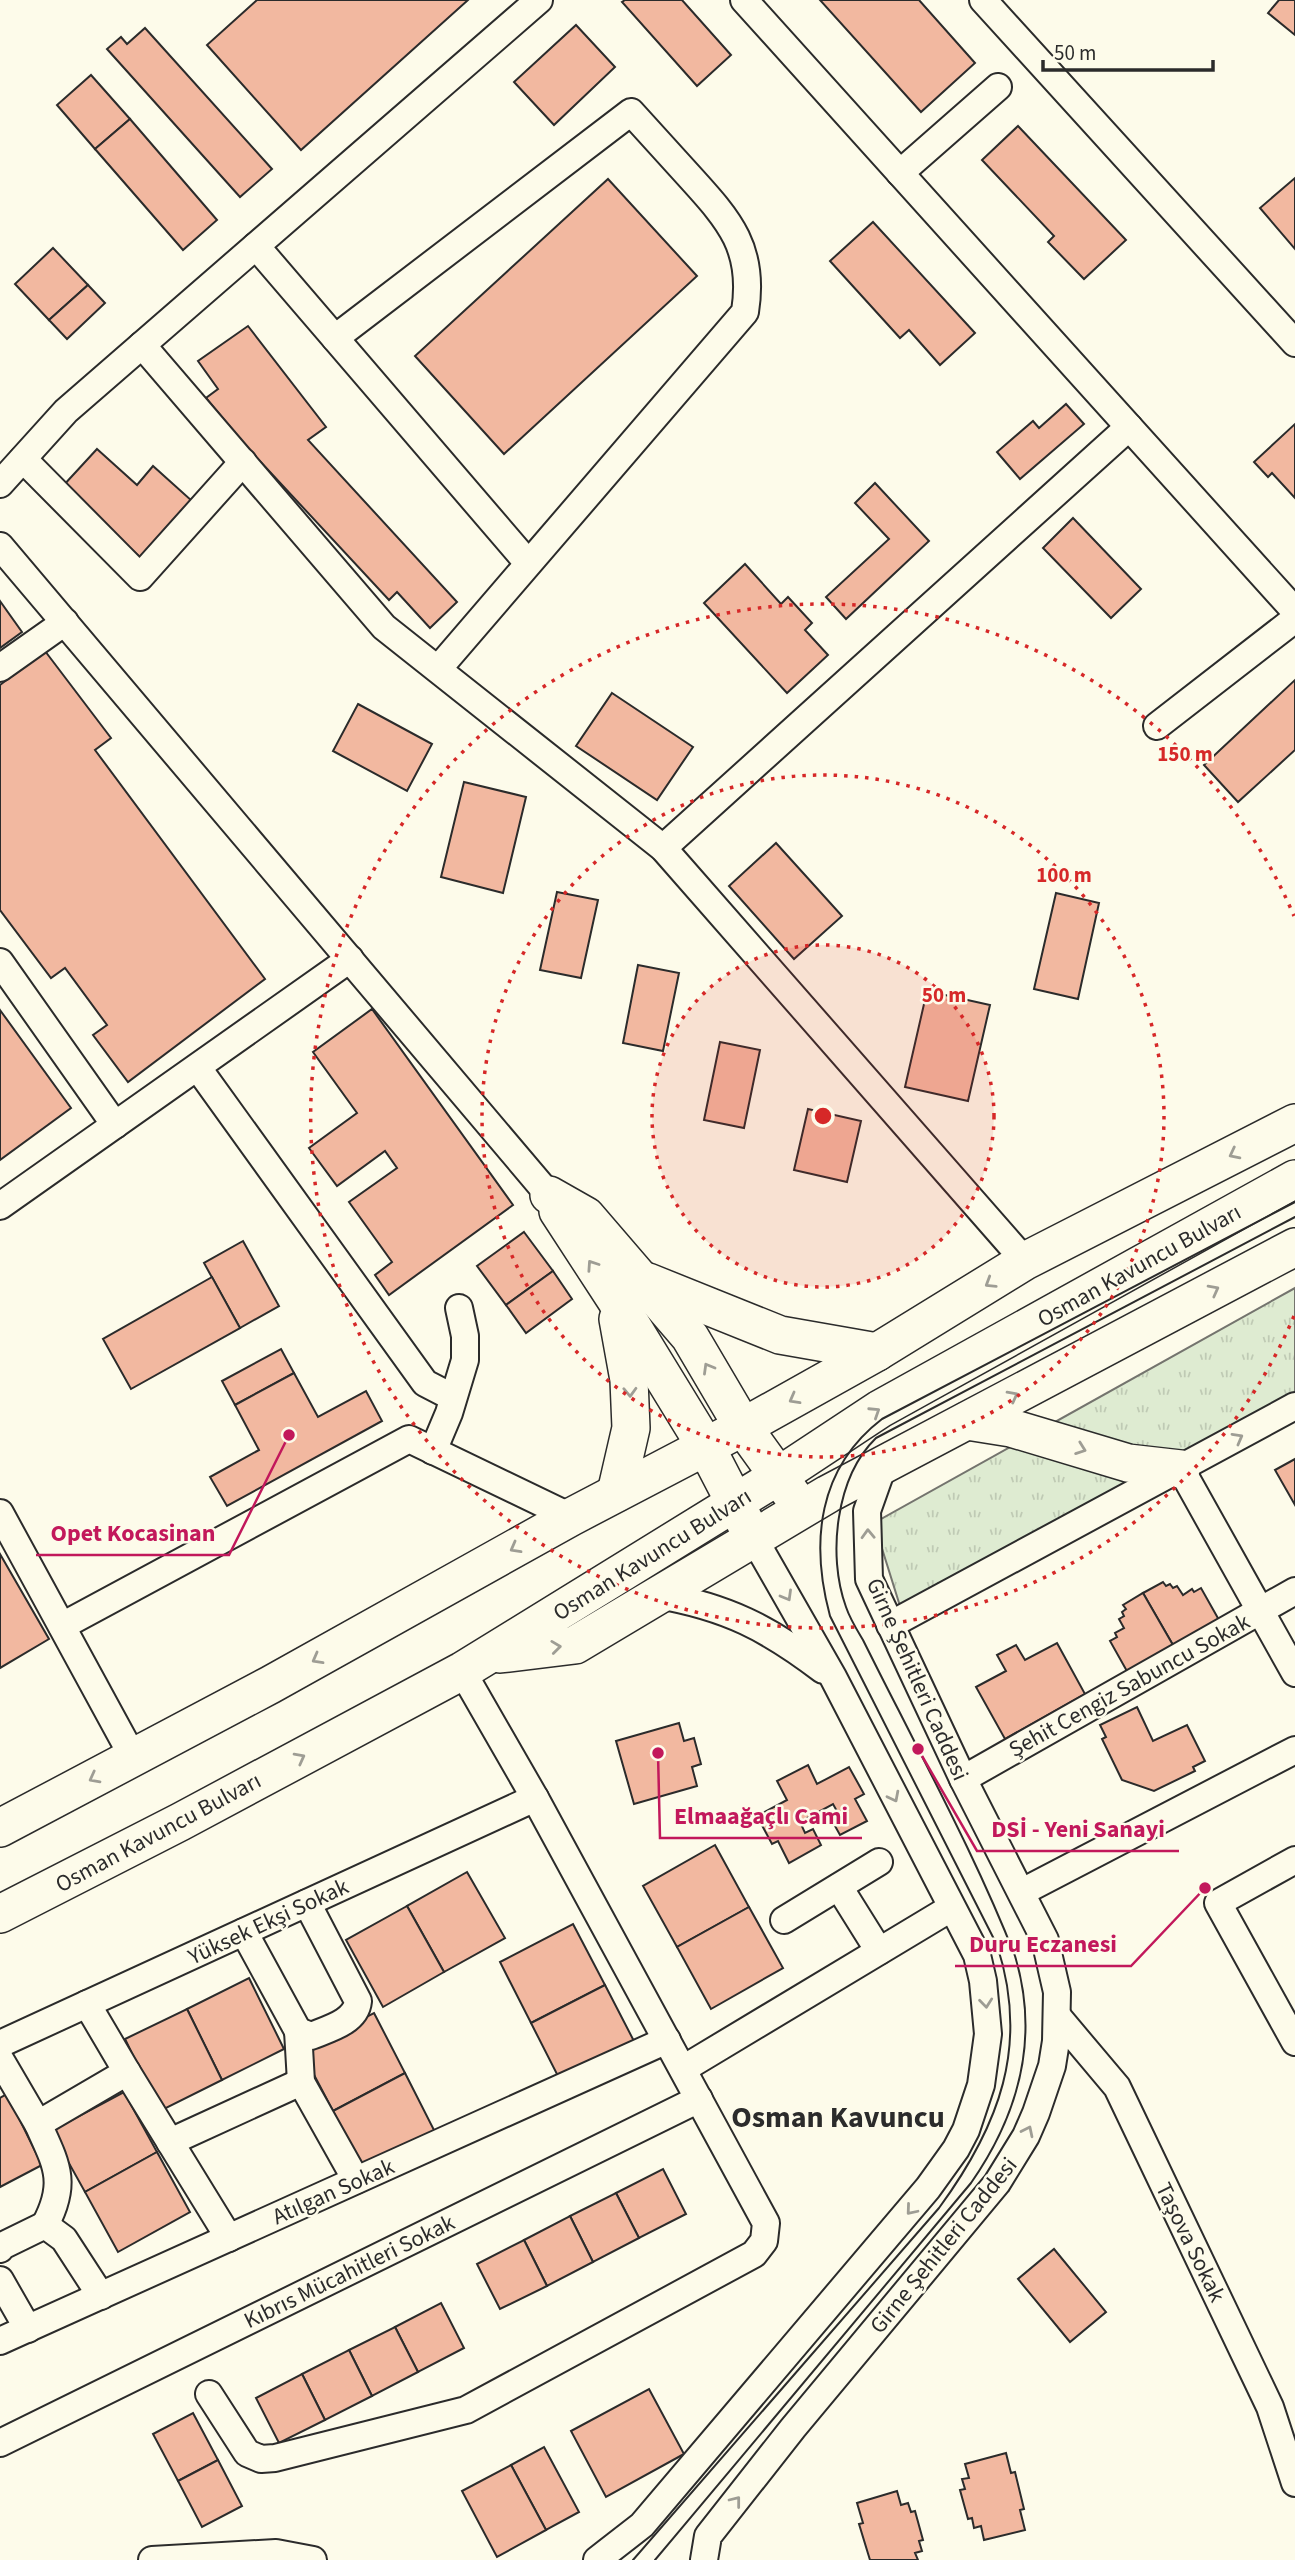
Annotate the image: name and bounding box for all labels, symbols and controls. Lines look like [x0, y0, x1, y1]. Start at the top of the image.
scale bar [1043, 28, 1213, 72]
text: 50 m [1054, 38, 1096, 68]
text: 150 m [1157, 739, 1213, 769]
text: 100 m [1036, 860, 1092, 890]
text: 50 m [922, 980, 966, 1010]
centre of rings [811, 1104, 835, 1128]
one-way arrow [1229, 1145, 1241, 1159]
street label: Osman Kavuncu Bulvarı [1031, 1196, 1247, 1335]
one-way arrow [587, 1260, 600, 1273]
one-way arrow [985, 1275, 998, 1288]
one-way arrow [1207, 1284, 1219, 1298]
one-way arrow [704, 1363, 717, 1376]
one-way arrow [622, 1386, 637, 1397]
one-way arrow [789, 1391, 801, 1404]
one-way arrow [1006, 1391, 1018, 1405]
one-way arrow [867, 1408, 880, 1421]
one-way arrow [1230, 1432, 1243, 1446]
one-way arrow [1074, 1440, 1086, 1454]
street label: Osman Kavuncu Bulvarı [547, 1480, 758, 1629]
callout: Opet Kocasinan [36, 1510, 229, 1555]
text: Opet Kocasinan [50, 1516, 216, 1551]
one-way arrow [860, 1528, 875, 1539]
one-way arrow [510, 1540, 523, 1553]
street label: Girne Şehitleri Caddesi [858, 1573, 977, 1786]
one-way arrow [779, 1589, 792, 1601]
street label: Şehit Cengiz Sabuncu Sokak [1003, 1605, 1256, 1766]
one-way arrow [550, 1640, 562, 1655]
one-way arrow [311, 1651, 324, 1664]
one-way arrow [292, 1753, 305, 1766]
street label: Osman Kavuncu Bulvarı [50, 1764, 267, 1901]
one-way arrow [89, 1769, 102, 1783]
one-way arrow [886, 1789, 899, 1802]
callout: Elmaağaçlı Cami [660, 1793, 862, 1838]
text: Elmaağaçlı Cami [674, 1799, 848, 1834]
callout: DSİ - Yeni Sanayi [977, 1806, 1179, 1851]
text: DSİ - Yeni Sanayi [991, 1812, 1165, 1847]
street label: Yüksek Ekşi Sokak [182, 1870, 354, 1973]
callout: Duru Eczanesi [955, 1921, 1131, 1966]
text: Duru Eczanesi [969, 1927, 1117, 1962]
one-way arrow [978, 1998, 993, 2009]
district label: Osman Kavuncu [731, 2096, 945, 2139]
one-way arrow [1019, 2126, 1033, 2138]
street label: Atılgan Sokak [267, 2150, 400, 2233]
street label: Girne Şehitleri Caddesi [862, 2150, 1025, 2341]
street label: Taşova Sokak [1147, 2177, 1234, 2308]
one-way arrow [907, 2201, 919, 2214]
street label: Kıbrıs Mücahitleri Sokak [238, 2206, 461, 2337]
one-way arrow [727, 2497, 740, 2509]

